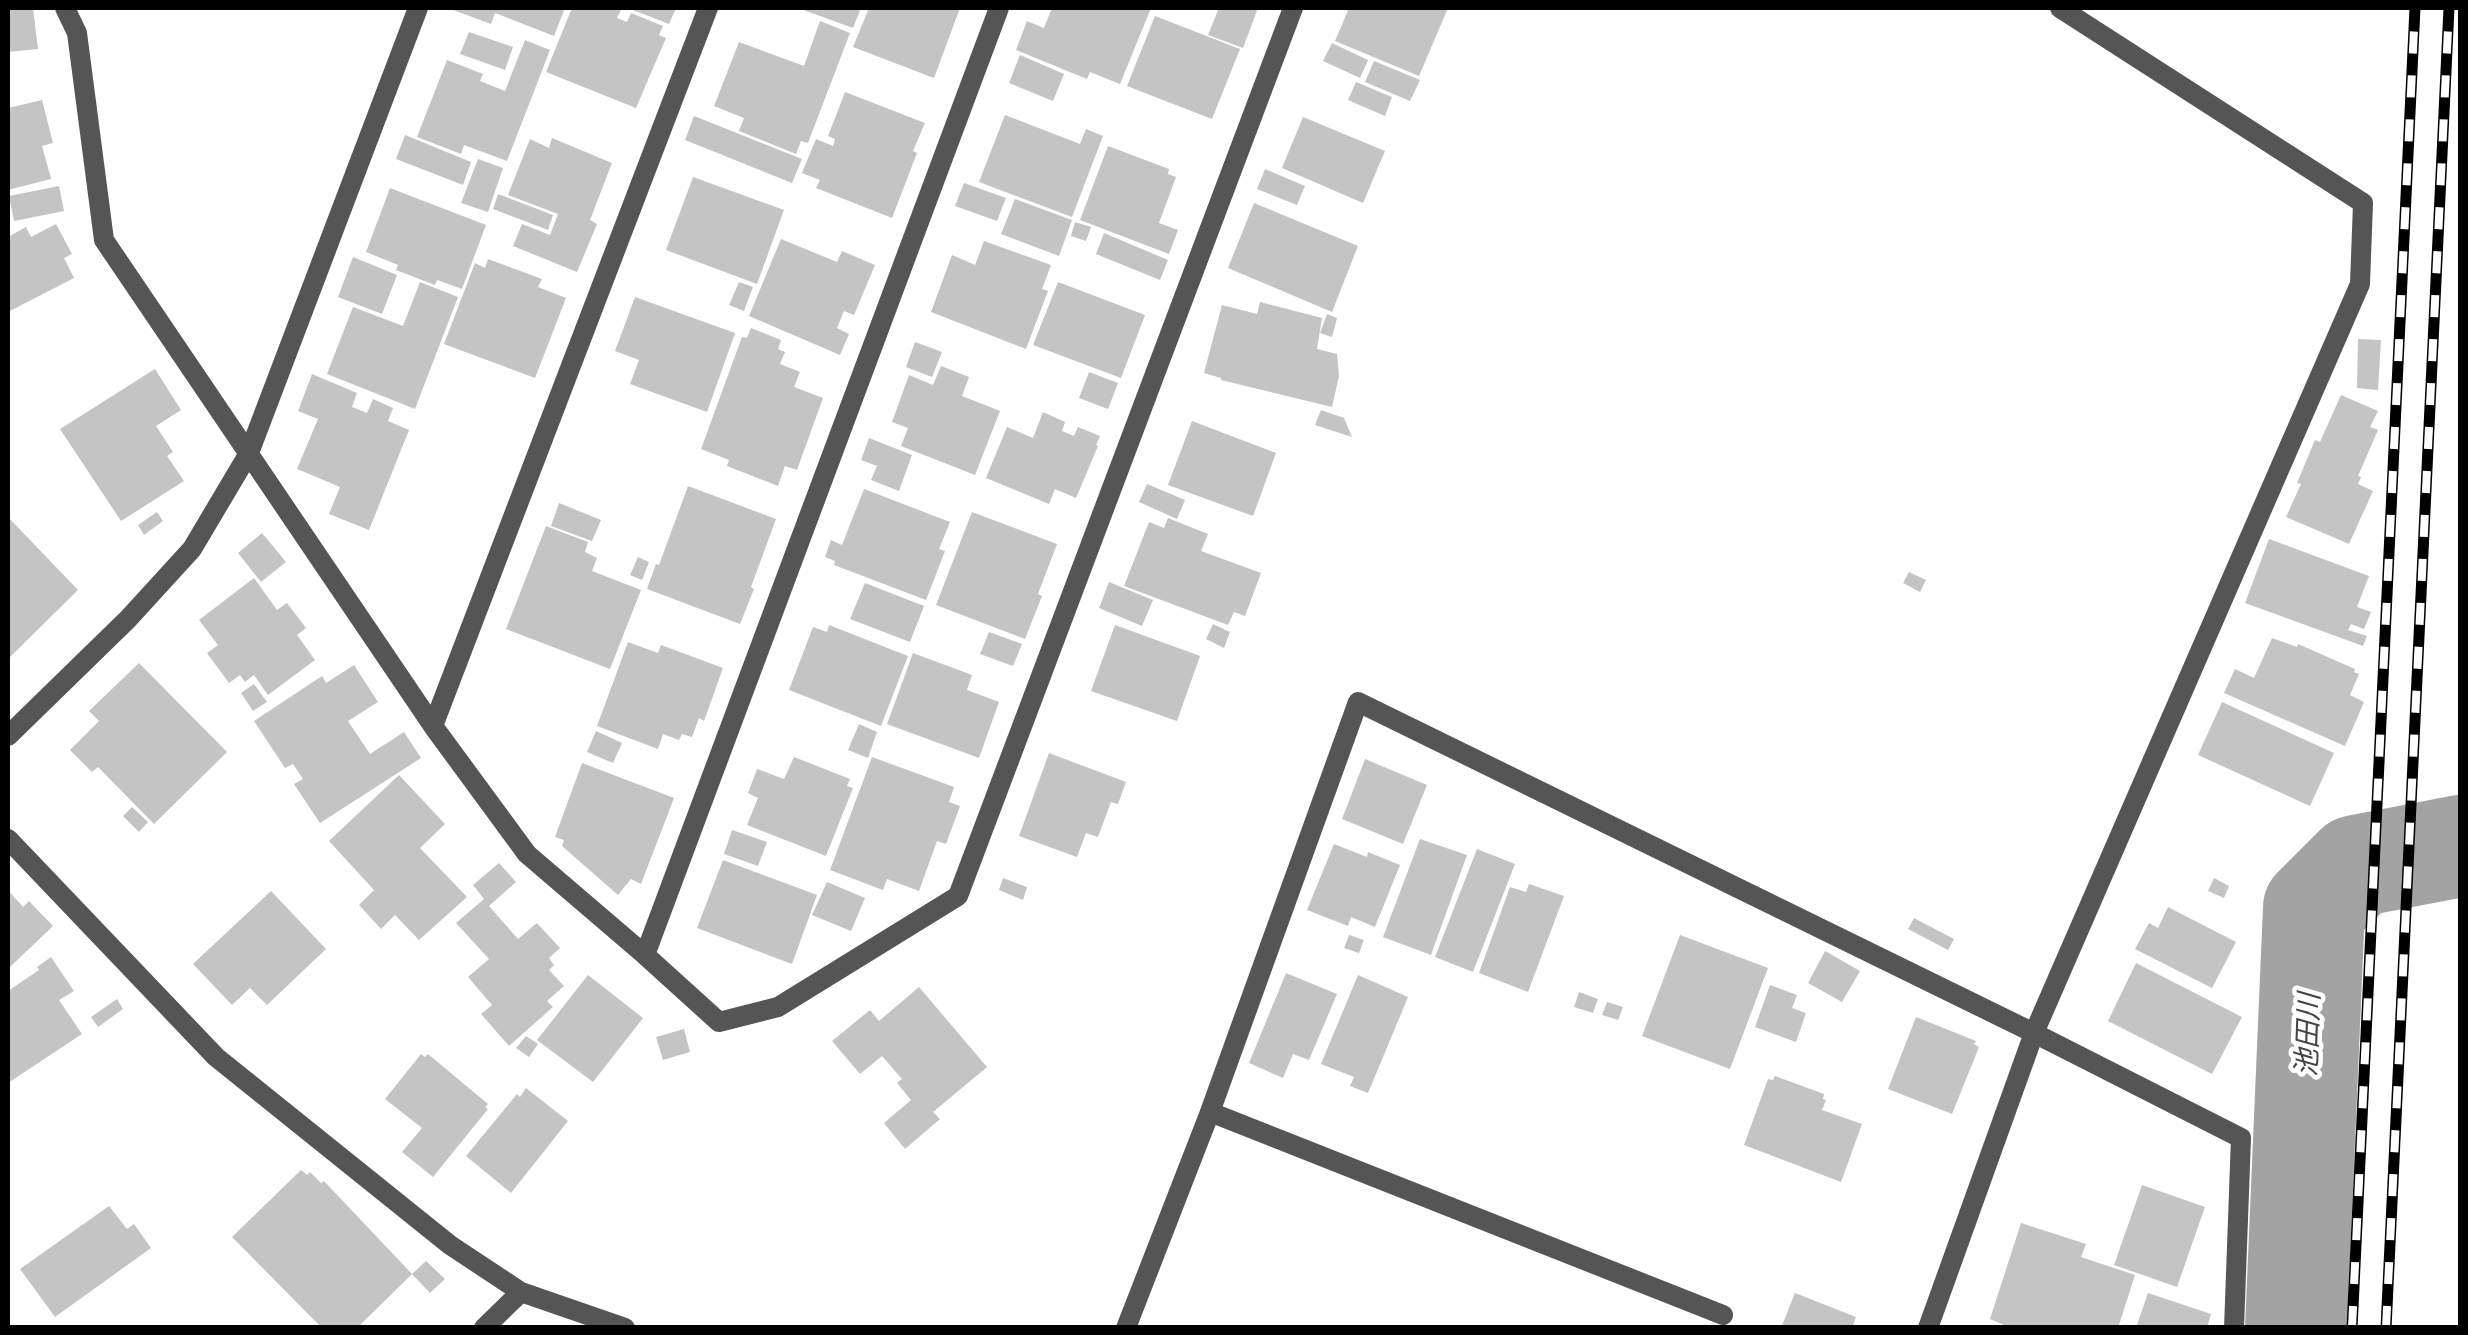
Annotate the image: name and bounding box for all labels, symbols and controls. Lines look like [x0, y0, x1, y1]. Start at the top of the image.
water label: 池田川 [2290, 992, 2326, 1078]

